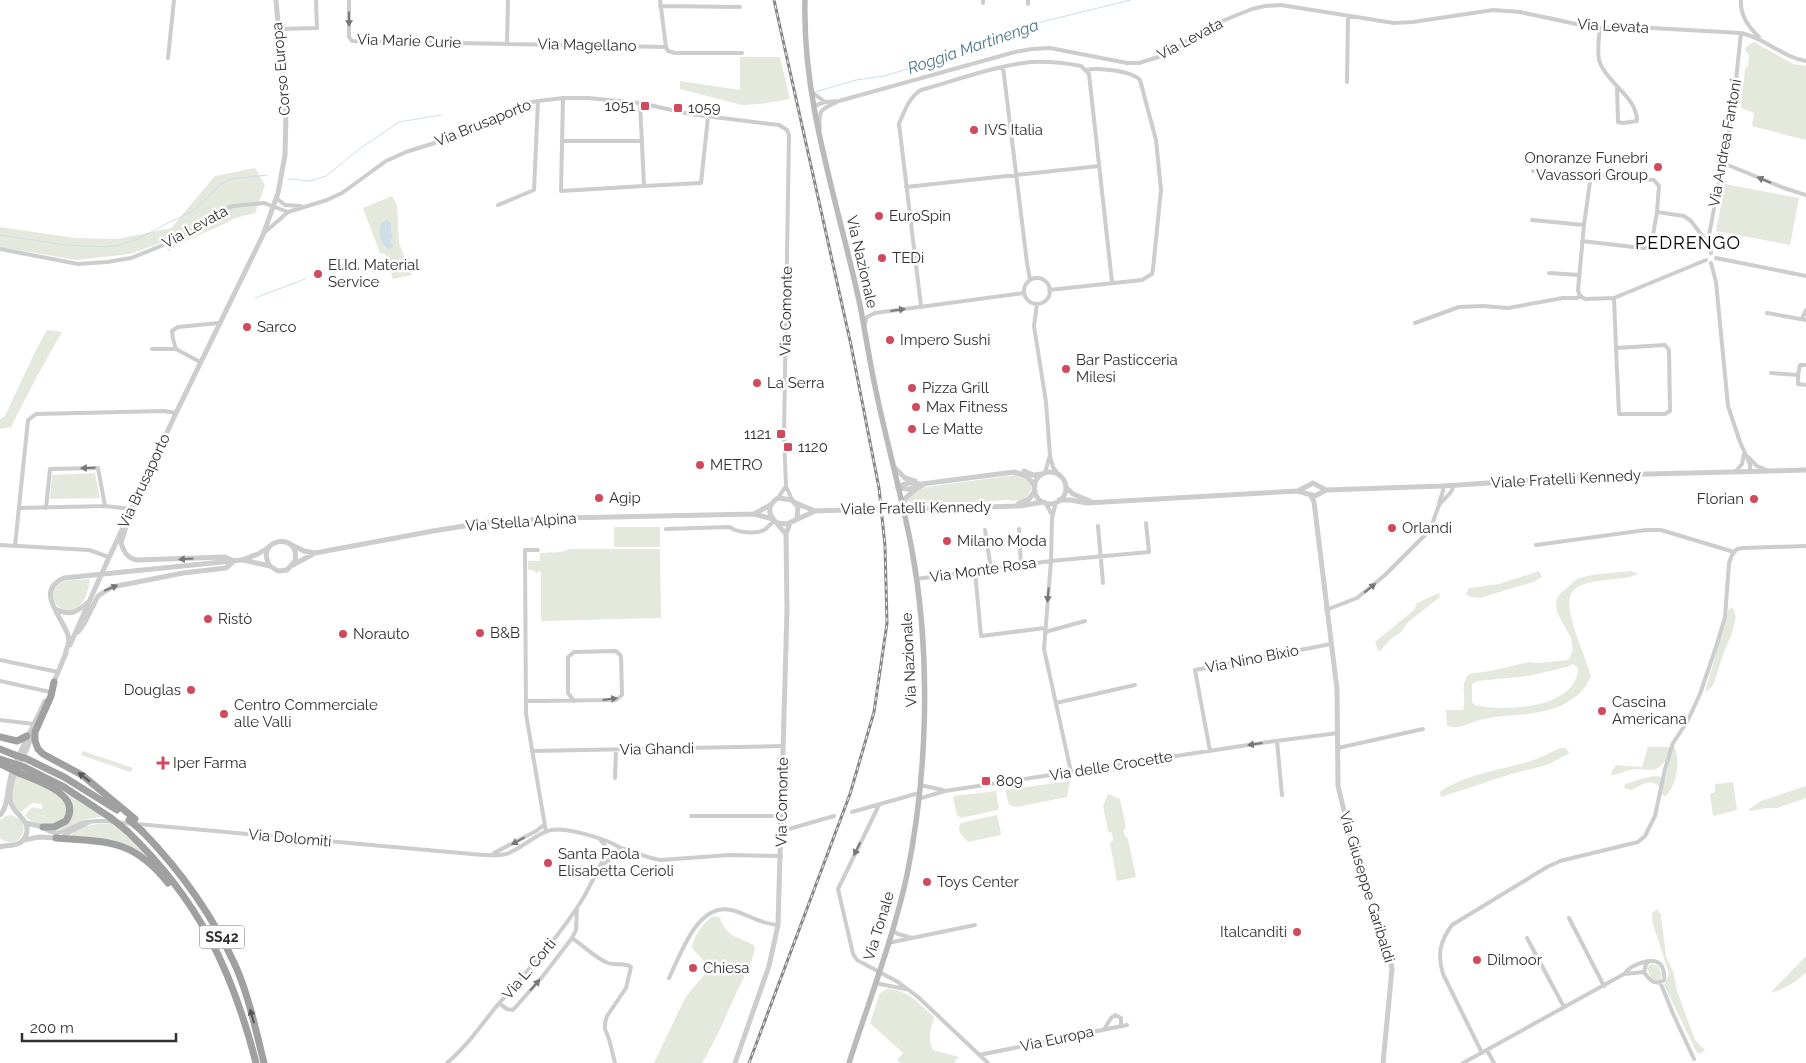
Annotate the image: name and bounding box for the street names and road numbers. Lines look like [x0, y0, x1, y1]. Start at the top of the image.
street label: Via Levata [1154, 14, 1226, 64]
street label: Via Levata [1577, 15, 1649, 37]
street label: Corso Europa [268, 22, 294, 116]
street label: Via Marie Curie [357, 30, 462, 52]
street label: Via Magellano [537, 35, 637, 55]
street label: Via Andrea Fantoni [1705, 78, 1745, 208]
street label: Via Brusaporto [432, 95, 534, 151]
street label: Via Levata [159, 202, 231, 252]
street label: Via Nazionale [843, 214, 881, 310]
street label: Via Comonte [776, 266, 796, 356]
street label: Via Brusaporto [114, 431, 174, 531]
street label: Viale Fratelli Kennedy [1490, 466, 1642, 492]
street label: Viale Fratelli Kennedy [841, 498, 991, 518]
street label: Via Stella Alpina [465, 509, 577, 535]
street label: Via Monte Rosa [929, 554, 1037, 586]
street label: Via Nazionale [898, 612, 920, 708]
street label: Via Nino Bixio [1204, 641, 1300, 677]
street label: Via Ghandi [620, 739, 694, 759]
street label: Via delle Crocette [1048, 747, 1174, 785]
street label: Via Comonte [772, 757, 792, 847]
street label: Via Giuseppe Garibaldi [1335, 809, 1399, 965]
street label: Via Dolomiti [248, 825, 332, 851]
street label: Via Tonale [860, 889, 898, 963]
road number: SS42 [200, 926, 244, 949]
street label: Via L. Corti [498, 935, 560, 1003]
street label: Via Europa [1019, 1022, 1095, 1056]

